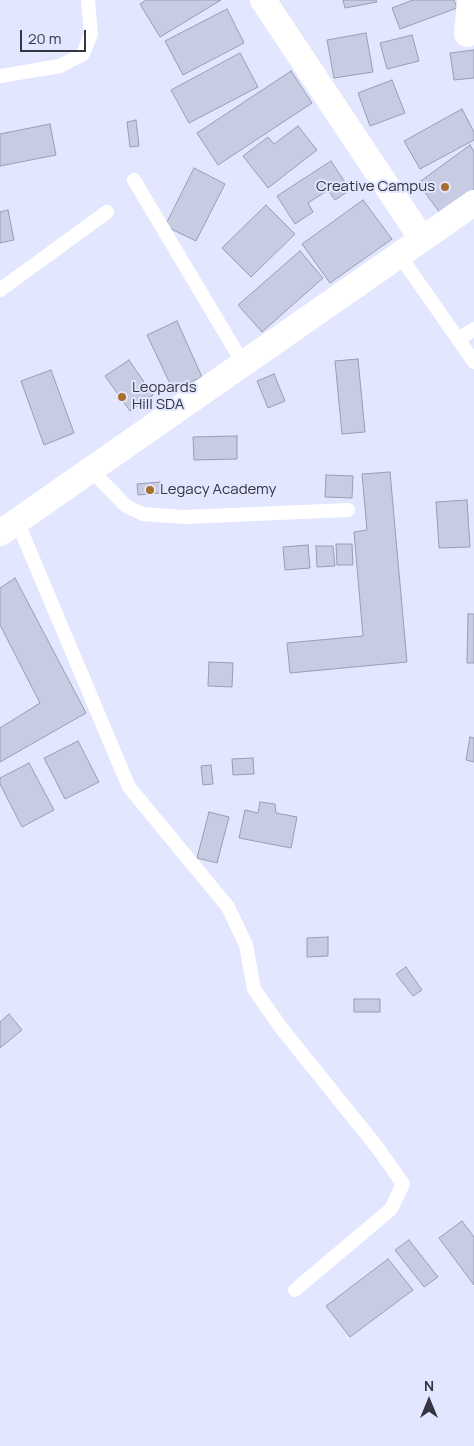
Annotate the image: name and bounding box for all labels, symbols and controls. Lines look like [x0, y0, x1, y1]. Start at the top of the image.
scale bar [22, 20, 89, 52]
text: 20 m [28, 28, 61, 49]
place label: Creative Campus [316, 178, 435, 196]
marker: Creative Campus [439, 181, 451, 193]
place label: Leopards Hill SDA [132, 379, 197, 414]
marker: Leopards Hill SDA [116, 391, 128, 403]
place label: Legacy Academy [160, 481, 276, 499]
marker: Legacy Academy [144, 484, 156, 496]
north arrow [404, 1376, 454, 1426]
text: N [424, 1376, 434, 1395]

